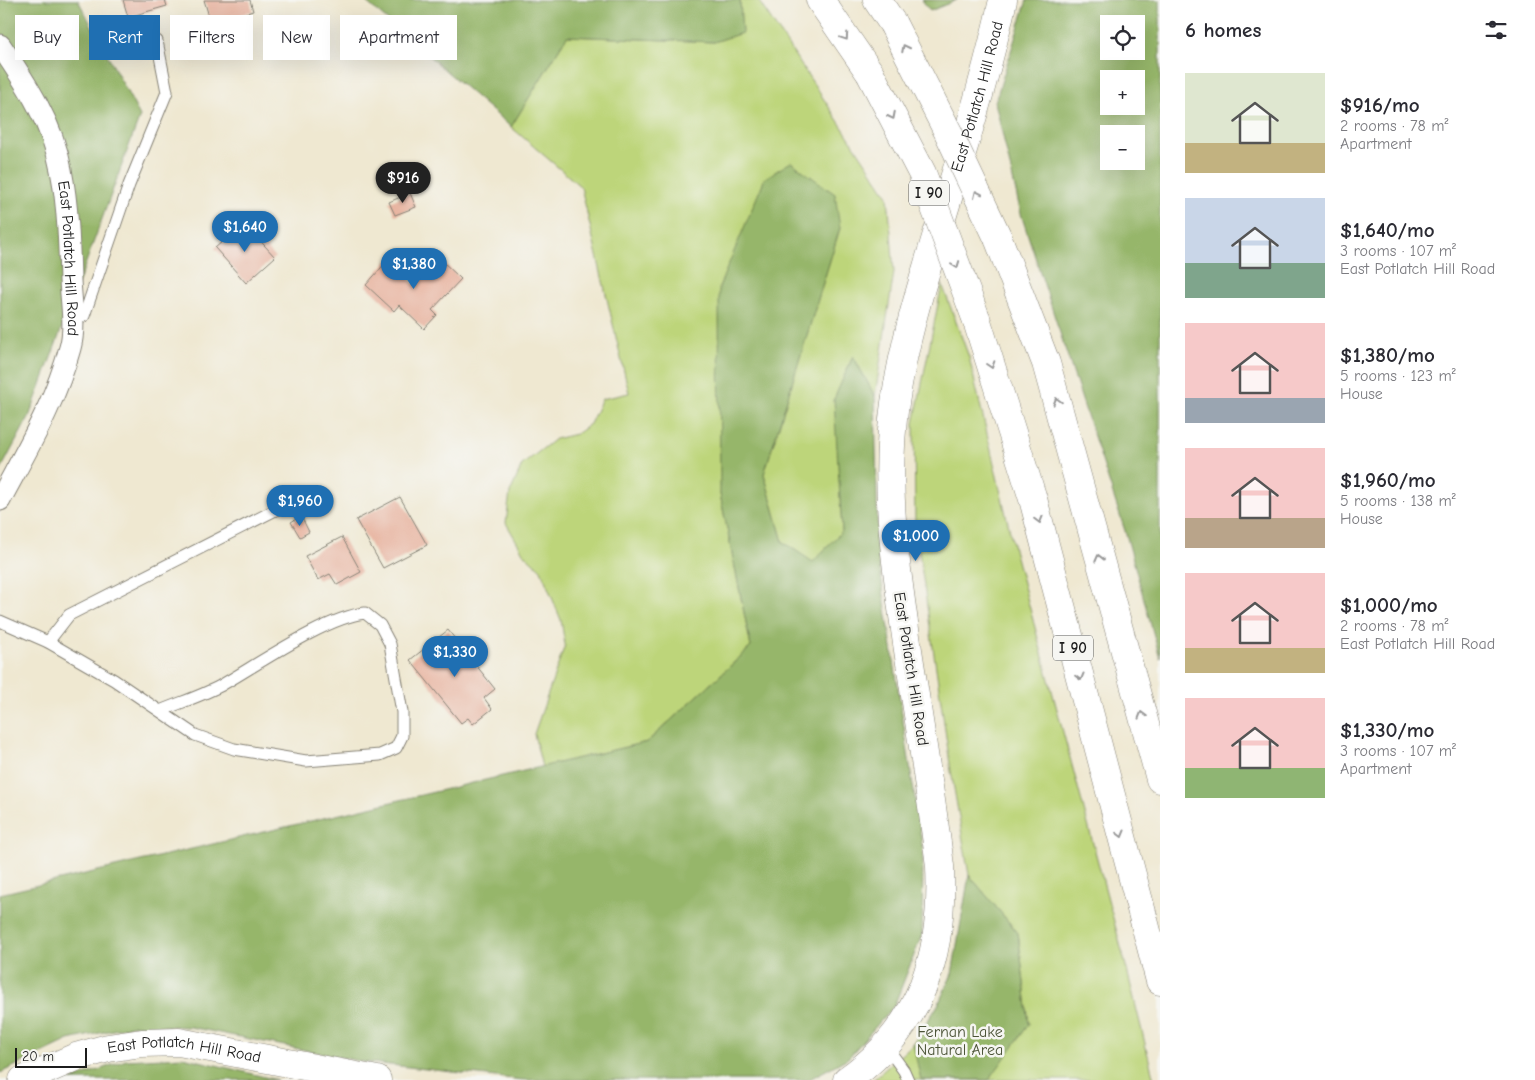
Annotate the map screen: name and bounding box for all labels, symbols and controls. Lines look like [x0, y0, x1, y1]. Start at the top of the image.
chip: Buy [15, 15, 79, 60]
chip: Rent [89, 15, 160, 60]
chip: Filters [170, 15, 253, 60]
chip: New [263, 15, 330, 60]
chip: Apartment [340, 15, 457, 60]
map controls [1100, 15, 1145, 170]
button: locate [1100, 15, 1145, 60]
icon: filters [1482, 16, 1510, 44]
text: 6 homes [1185, 18, 1261, 42]
street label: East Potlatch Hill Road [948, 20, 1007, 174]
one-way arrow [839, 31, 848, 40]
one-way arrow [901, 44, 911, 53]
button: + [1100, 70, 1145, 115]
icon: home [1225, 93, 1285, 153]
text: $916/mo [1340, 93, 1420, 117]
one-way arrow [886, 111, 896, 120]
text: 2 rooms · 78 m² [1340, 117, 1448, 135]
button: − [1100, 125, 1145, 170]
text: Apartment [1340, 135, 1412, 153]
pin: $916 [373, 162, 433, 204]
text: $916 [387, 169, 419, 187]
street label: East Potlatch Hill Road [54, 180, 82, 337]
road number: I 90 [909, 180, 949, 206]
one-way arrow [974, 190, 984, 199]
pin: $1,640 [204, 210, 286, 253]
text: $1,640 [223, 218, 267, 236]
icon: home [1225, 218, 1285, 278]
text: $1,640/mo [1340, 218, 1435, 242]
text: 3 rooms · 107 m² [1340, 242, 1456, 260]
pin: $1,380 [373, 248, 455, 290]
text: $1,380 [392, 255, 436, 273]
text: East Potlatch Hill Road [1340, 260, 1495, 278]
one-way arrow [950, 261, 960, 269]
icon: home [1225, 343, 1285, 403]
text: $1,380/mo [1340, 343, 1435, 367]
one-way arrow [985, 360, 995, 368]
text: 5 rooms · 123 m² [1340, 367, 1456, 385]
text: House [1340, 385, 1383, 403]
one-way arrow [1053, 398, 1063, 406]
icon: home [1225, 468, 1285, 528]
text: $1,960/mo [1340, 468, 1436, 492]
pin: $1,960 [259, 484, 341, 527]
text: $1,960 [278, 492, 322, 510]
text: 5 rooms · 138 m² [1340, 492, 1456, 510]
text: House [1340, 510, 1383, 528]
one-way arrow [1033, 515, 1044, 524]
pin: $1,000 [875, 520, 957, 562]
text: $1,000 [893, 527, 939, 545]
one-way arrow [1094, 554, 1105, 563]
street label: East Potlatch Hill Road [890, 591, 932, 747]
icon: home [1225, 593, 1285, 653]
text: $1,000/mo [1340, 593, 1438, 617]
text: 2 rooms · 78 m² [1340, 617, 1448, 635]
text: East Potlatch Hill Road [1340, 635, 1495, 653]
pin: $1,330 [414, 636, 496, 678]
road number: I 90 [1053, 636, 1093, 660]
text: $1,330 [433, 643, 477, 661]
one-way arrow [1074, 673, 1085, 681]
one-way arrow [1137, 711, 1148, 719]
icon: home [1225, 718, 1285, 778]
text: $1,330/mo [1340, 718, 1434, 742]
text: 3 rooms · 107 m² [1340, 742, 1456, 760]
text: Apartment [1340, 760, 1412, 778]
one-way arrow [1116, 830, 1126, 838]
park label: Fernan Lake Natural Area [917, 1023, 1003, 1059]
street label: East Potlatch Hill Road [106, 1033, 263, 1067]
scale bar [15, 1045, 88, 1068]
text: 20 m [22, 1048, 54, 1065]

